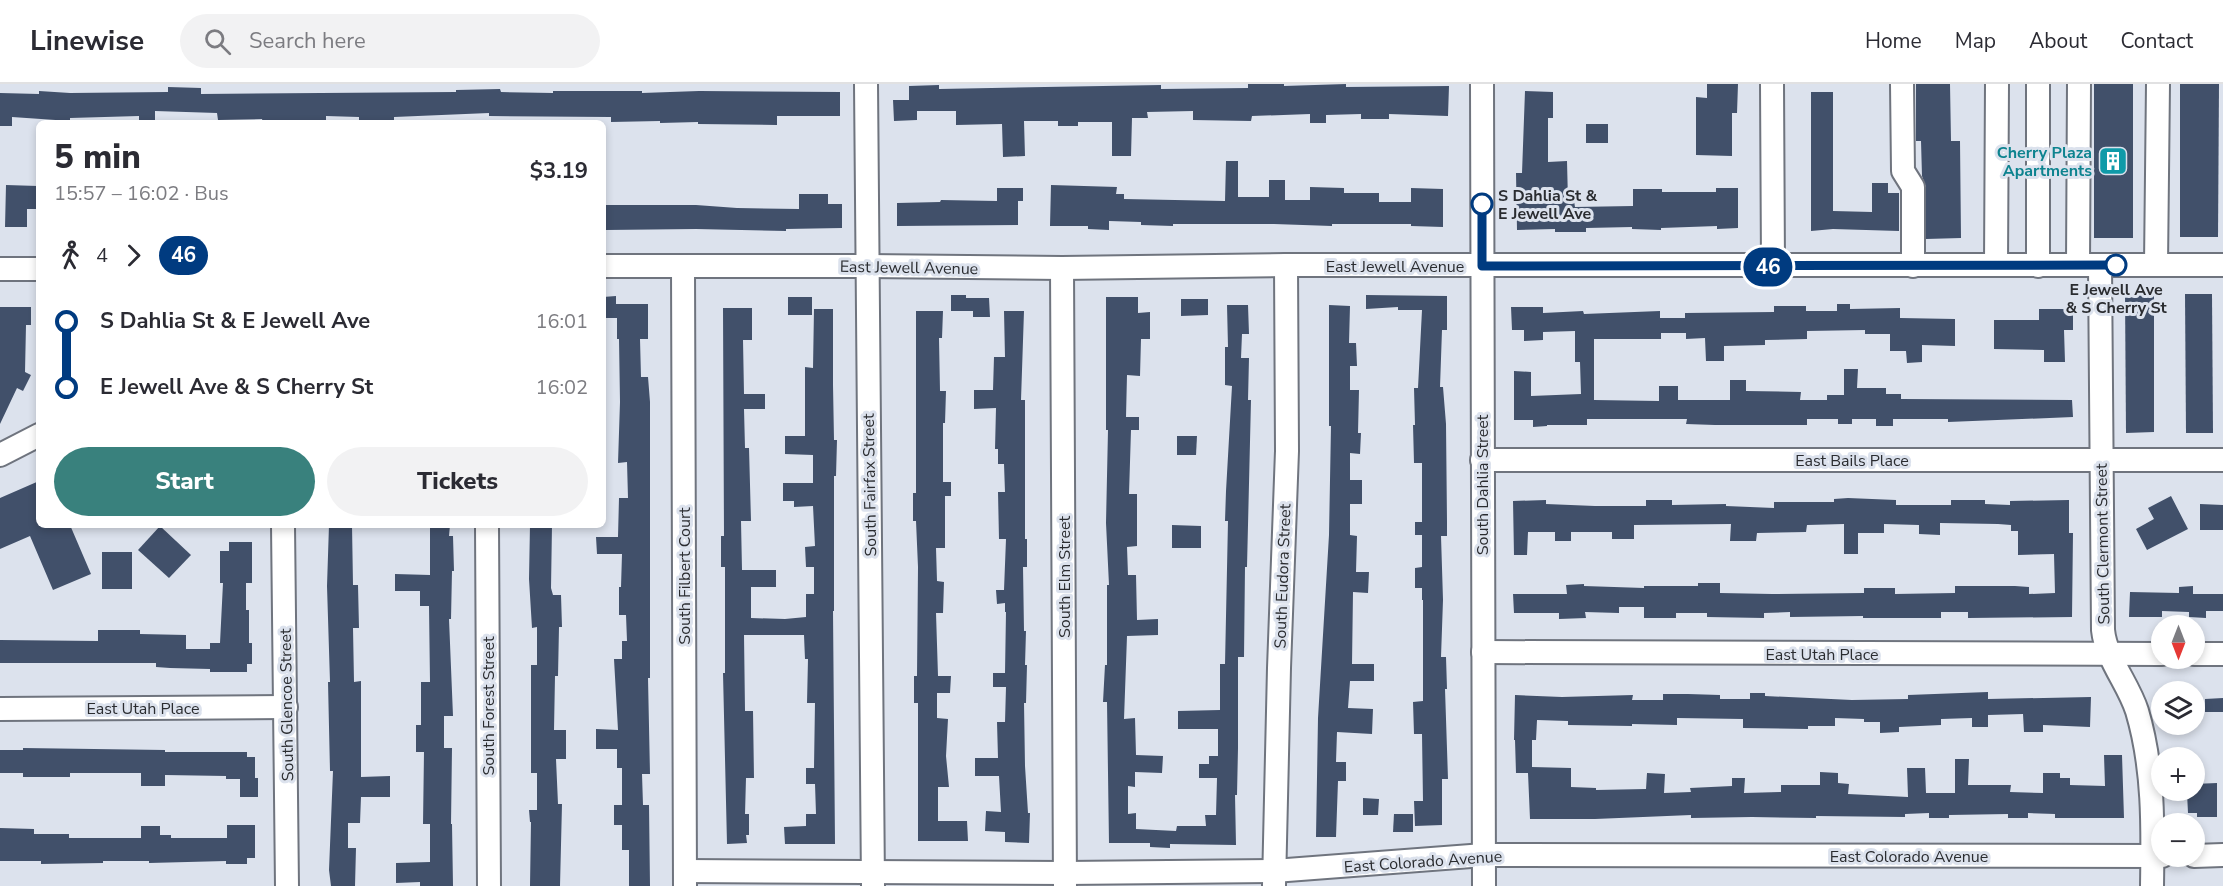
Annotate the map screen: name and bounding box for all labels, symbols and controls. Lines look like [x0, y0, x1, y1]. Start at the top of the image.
search box [180, 14, 600, 68]
text: Linewise [30, 22, 144, 60]
icon: search [201, 25, 234, 58]
text: Search here [249, 26, 366, 56]
text: Home [1865, 27, 1922, 55]
text: Map [1955, 27, 1996, 55]
text: About [2029, 27, 2087, 55]
text: Contact [2120, 27, 2193, 55]
text: 5 min [54, 135, 141, 180]
place label: Cherry Plaza Apartments [1997, 142, 2092, 182]
building icon: Cherry Plaza Apartments [2097, 145, 2129, 177]
text: $3.19 [530, 156, 588, 186]
text: 15:57 – 16:02 · Bus [54, 180, 229, 207]
place label: S Dahlia St & E Jewell Ave [1498, 185, 1597, 225]
marker: S Dahlia St & E Jewell Ave [1471, 193, 1493, 215]
icon: walk [54, 239, 87, 272]
icon: forward [117, 239, 150, 272]
text: 46 [171, 241, 196, 269]
text: 4 [96, 242, 108, 269]
line badge: 46 [1741, 248, 1795, 286]
text: 46 [1755, 253, 1781, 281]
marker: E Jewell Ave & S Cherry St [2105, 254, 2127, 276]
street label: East Jewell Avenue [840, 256, 978, 280]
street label: East Jewell Avenue [1326, 256, 1464, 278]
place label: E Jewell Ave & S Cherry St [2065, 279, 2167, 319]
text: S Dahlia St & E Jewell Ave [100, 306, 370, 336]
text: 16:01 [535, 308, 588, 335]
text: E Jewell Ave & S Cherry St [100, 372, 373, 402]
text: 16:02 [535, 374, 588, 401]
street label: South Fairfax Street [858, 413, 882, 557]
street label: South Dahlia Street [1472, 414, 1494, 555]
button: Start [54, 447, 315, 516]
button: Tickets [327, 447, 588, 516]
street label: East Bails Place [1795, 450, 1909, 472]
street label: South Clermont Street [2091, 463, 2115, 625]
street label: South Eudora Street [1269, 503, 1297, 649]
street label: South Filbert Court [674, 507, 696, 645]
street label: South Elm Street [1054, 516, 1076, 638]
north arrow [2151, 615, 2205, 669]
map controls [2151, 615, 2205, 867]
street label: South Glencoe Street [275, 628, 299, 782]
street label: South Forest Street [478, 636, 500, 776]
street label: East Utah Place [1765, 644, 1879, 666]
button: layers [2151, 681, 2205, 735]
street label: East Utah Place [86, 698, 200, 720]
button: + [2151, 747, 2205, 801]
button: − [2151, 813, 2205, 867]
street label: East Colorado Avenue [1343, 845, 1503, 879]
street label: East Colorado Avenue [1830, 846, 1988, 868]

